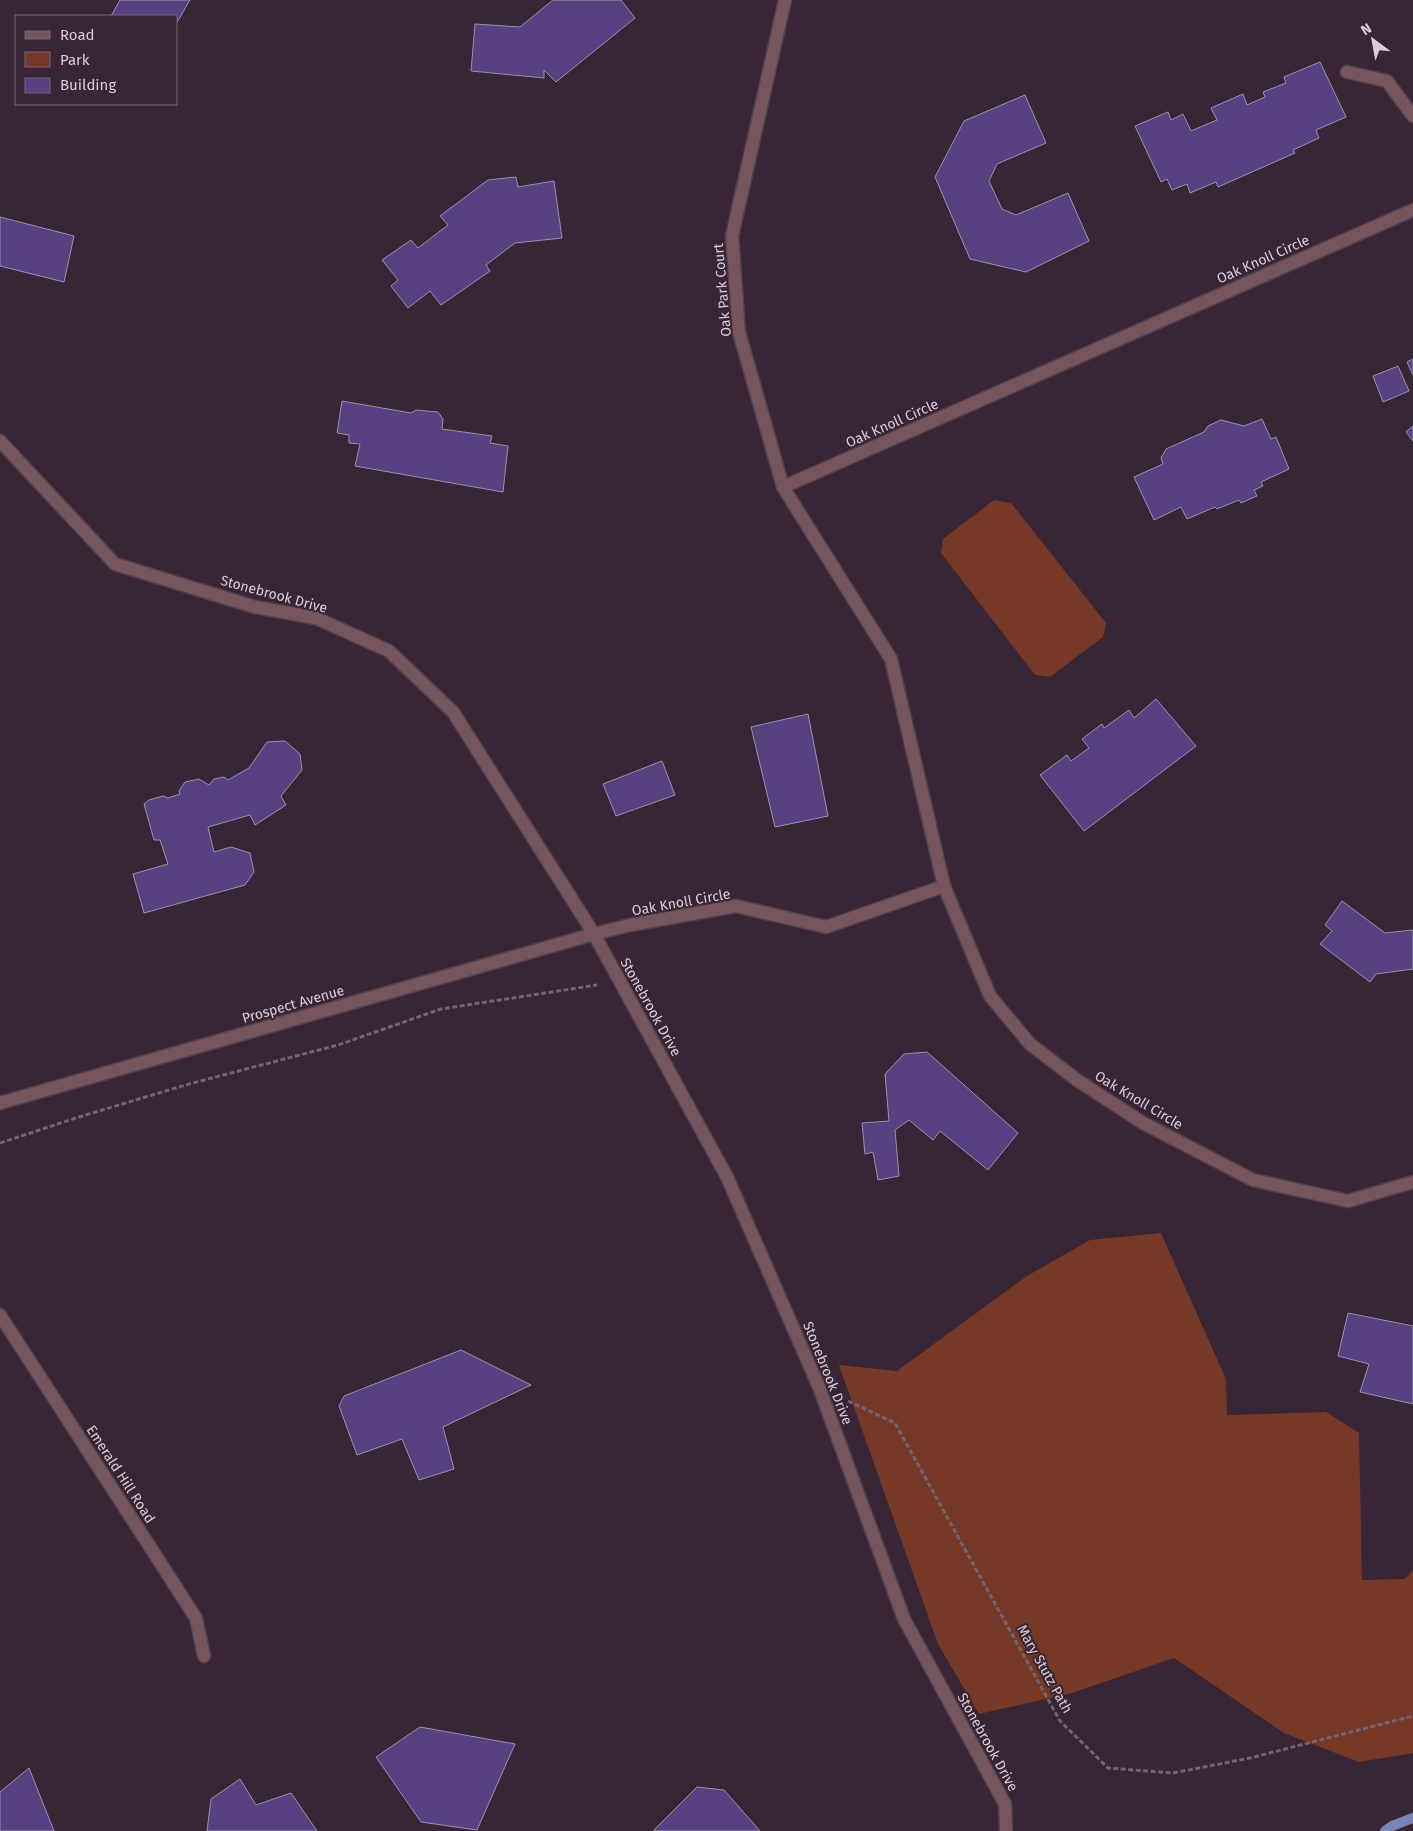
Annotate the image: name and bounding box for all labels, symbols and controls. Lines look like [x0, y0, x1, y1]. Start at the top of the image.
legend [15, 15, 178, 105]
north arrow [1348, 15, 1398, 65]
text: N [1358, 20, 1375, 39]
text: Road [60, 26, 95, 44]
text: Park [60, 51, 90, 69]
text: Building [60, 76, 116, 94]
street label: Oak Knoll Circle [1214, 231, 1312, 288]
street label: Oak Park Court [710, 242, 735, 337]
street label: Oak Knoll Circle [843, 395, 941, 452]
street label: Stonebrook Drive [219, 572, 329, 617]
street label: Oak Knoll Circle [631, 885, 732, 920]
street label: Stonebrook Drive [617, 955, 685, 1059]
street label: Prospect Avenue [240, 982, 346, 1027]
street label: Oak Knoll Circle [1092, 1067, 1186, 1133]
street label: Stonebrook Drive [799, 1319, 856, 1427]
street label: Emerald Hill Road [83, 1422, 159, 1526]
street label: Mary Stutz Path [1013, 1622, 1076, 1716]
street label: Stonebrook Drive [954, 1690, 1022, 1794]

